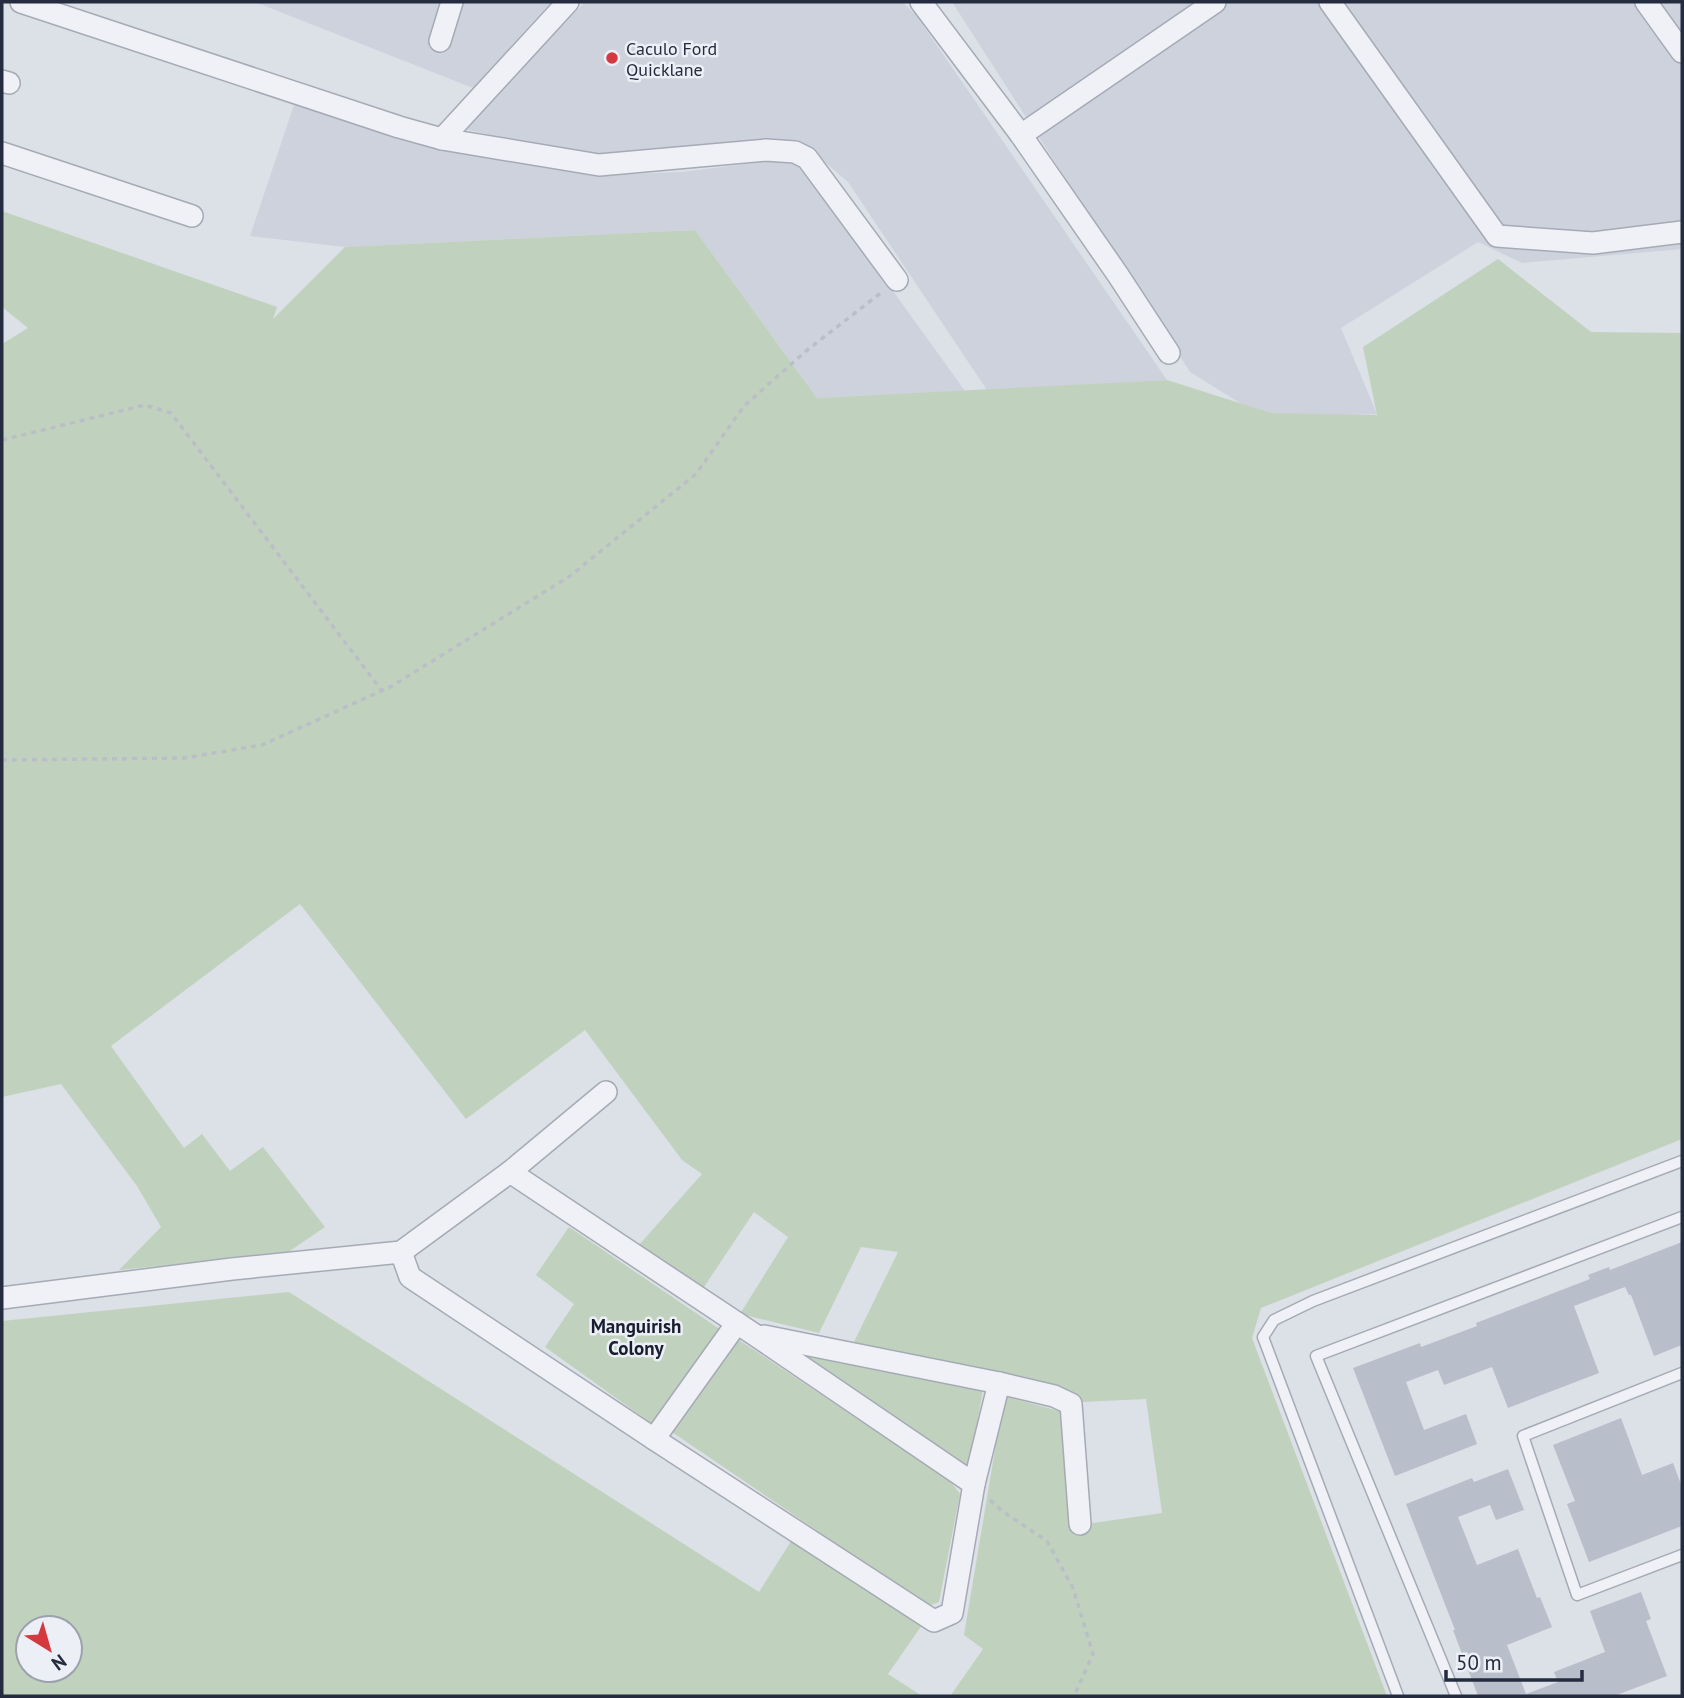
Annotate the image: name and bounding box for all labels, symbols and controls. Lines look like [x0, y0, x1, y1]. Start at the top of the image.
place label: Caculo Ford Quicklane [626, 37, 717, 81]
marker: Caculo Ford Quicklane [604, 50, 620, 66]
district label: Manguirish Colony [591, 1314, 681, 1360]
north arrow [14, 1614, 84, 1684]
scale bar [1446, 1638, 1582, 1682]
text: N [47, 1649, 71, 1676]
text: 50 m [1456, 1649, 1502, 1676]

